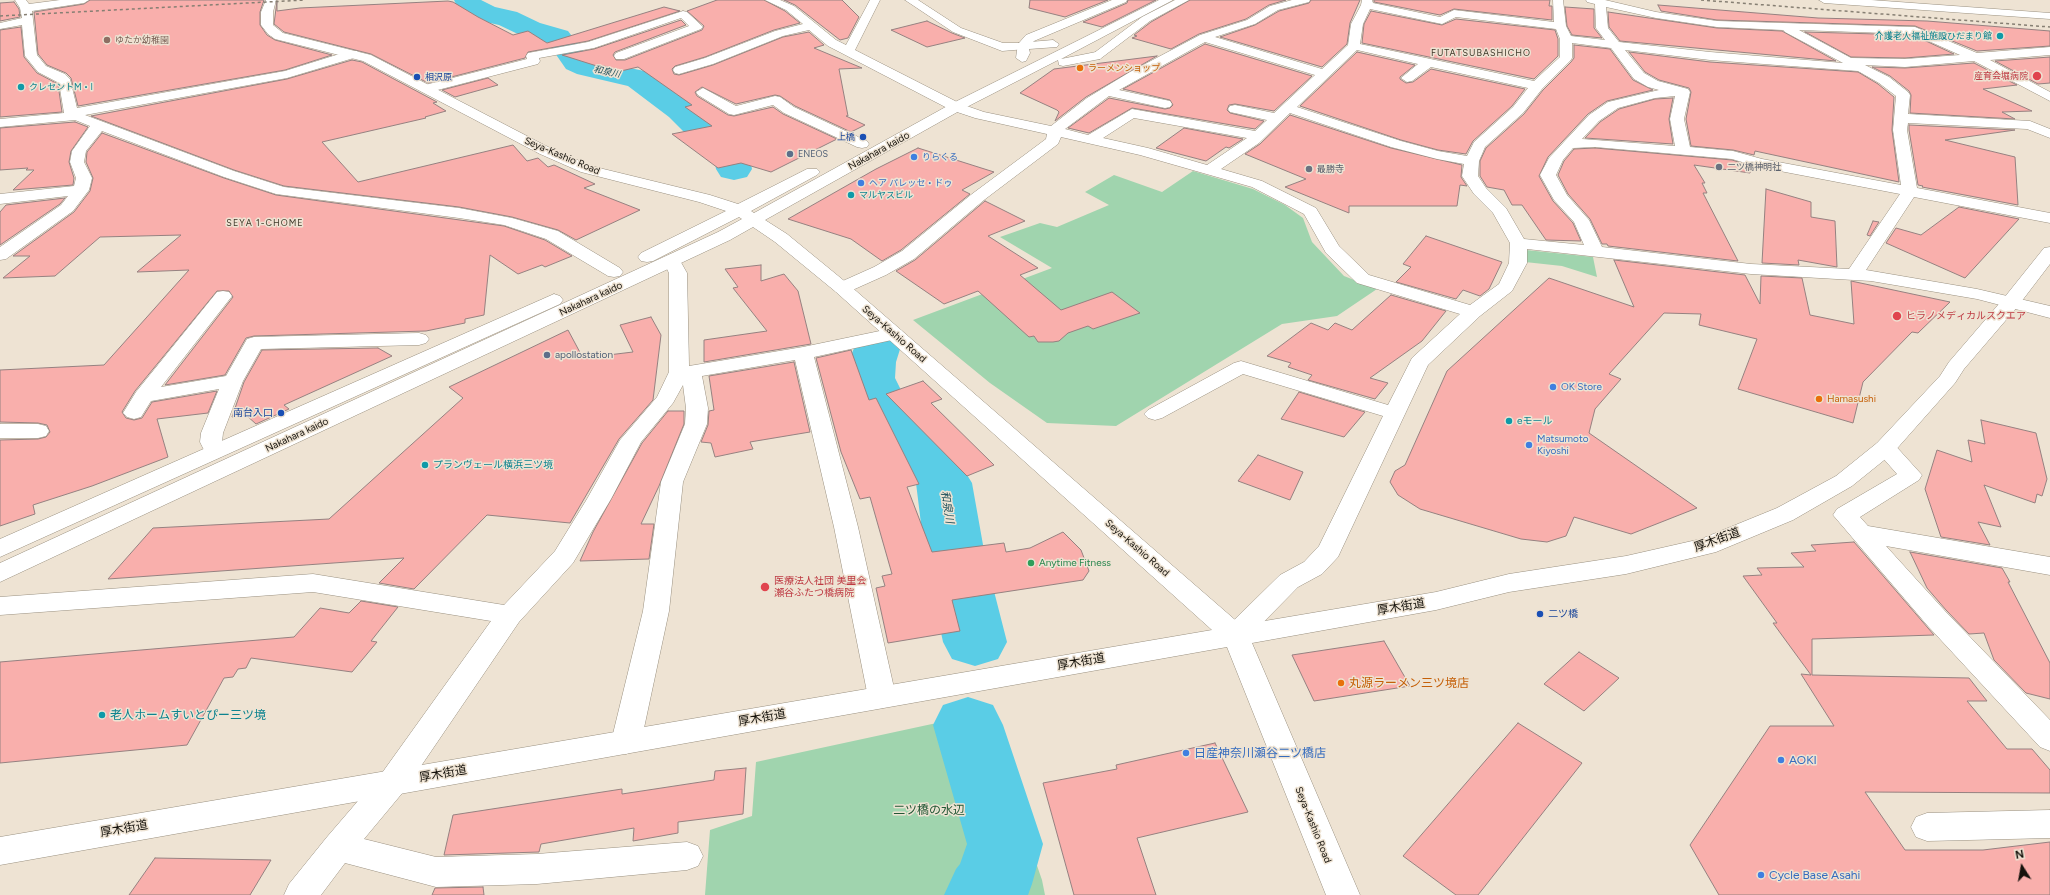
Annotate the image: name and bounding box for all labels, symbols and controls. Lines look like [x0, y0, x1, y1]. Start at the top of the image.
place label: 介護老人福祉施設ひだまり館 [1875, 31, 1992, 41]
marker: 介護老人福祉施設ひだまり館 [1995, 31, 2005, 41]
marker: ゆたか幼稚園 [102, 35, 112, 45]
place label: ゆたか幼稚園 [115, 35, 169, 45]
district label: FUTATSUBASHICHO [1431, 48, 1531, 58]
marker: ラーメンショップ [1075, 63, 1085, 73]
place label: ラーメンショップ [1088, 63, 1160, 73]
water label: 和泉川 [593, 64, 621, 80]
marker: 産育会堀病院 [2031, 70, 2043, 82]
place label: 産育会堀病院 [1974, 71, 2028, 81]
marker: 相沢原 [412, 72, 422, 82]
place label: 相沢原 [425, 72, 452, 82]
marker: クレセントM・I [16, 82, 26, 92]
place label: クレセントM・I [29, 82, 93, 92]
street label: Nakahara kaido [846, 129, 912, 173]
place label: 上橋 [837, 132, 855, 142]
marker: 上橋 [858, 132, 868, 142]
street label: Seya-Kashio Road [522, 135, 602, 177]
marker: ENEOS [785, 149, 795, 159]
place label: ENEOS [798, 149, 828, 159]
marker: りらくる [909, 152, 919, 162]
place label: りらくる [922, 152, 958, 162]
marker: 二ツ橋神明社 [1714, 162, 1724, 172]
place label: 二ツ橋神明社 [1727, 162, 1781, 172]
marker: 最勝寺 [1304, 164, 1314, 174]
place label: 最勝寺 [1317, 164, 1344, 174]
marker: ヘア パレッセ・ドゥ [856, 178, 866, 188]
place label: ヘア パレッセ・ドゥ [869, 178, 952, 188]
marker: マルヤスビル [846, 190, 856, 200]
place label: マルヤスビル [859, 190, 913, 200]
district label: SEYA 1-CHOME [226, 218, 304, 228]
street label: Nakahara kaido [558, 279, 624, 319]
street label: Seya-Kashio Road [860, 303, 928, 365]
marker: ヒラノメディカルスクエア [1891, 310, 1903, 322]
place label: ヒラノメディカルスクエア [1906, 310, 2026, 322]
place label: apollostation [555, 349, 613, 361]
marker: apollostation [542, 350, 552, 360]
place label: OK Store [1561, 381, 1602, 393]
marker: OK Store [1548, 382, 1558, 392]
place label: Hamasushi [1827, 393, 1876, 405]
marker: Hamasushi [1814, 394, 1824, 404]
place label: 南台入口 [233, 407, 273, 419]
marker: 南台入口 [276, 408, 286, 418]
street label: Nakahara kaido [264, 415, 330, 455]
place label: eモール [1517, 415, 1552, 427]
marker: eモール [1504, 416, 1514, 426]
place label: Matsumoto Kiyoshi [1537, 433, 1588, 456]
marker: Matsumoto Kiyoshi [1524, 440, 1534, 450]
place label: プランヴェール横浜三ツ境 [433, 459, 553, 471]
marker: プランヴェール横浜三ツ境 [420, 460, 430, 470]
water label: 和泉川 [938, 490, 956, 524]
street label: Seya-Kashio Road [1103, 517, 1171, 579]
street label: 厚木街道 [1692, 525, 1742, 555]
place label: Anytime Fitness [1039, 557, 1111, 569]
marker: Anytime Fitness [1026, 558, 1036, 568]
place label: 医療法人社団 美里会 瀬谷ふたつ橋病院 [774, 575, 866, 598]
marker: 医療法人社団 美里会 瀬谷ふたつ橋病院 [759, 581, 771, 593]
street label: 厚木街道 [1376, 596, 1426, 618]
place label: 二ツ橋 [1548, 608, 1578, 620]
marker: 二ツ橋 [1535, 609, 1545, 619]
street label: 厚木街道 [1056, 651, 1106, 673]
place label: 丸源ラーメン三ツ境店 [1349, 676, 1469, 690]
marker: 丸源ラーメン三ツ境店 [1336, 678, 1346, 688]
street label: 厚木街道 [737, 707, 787, 729]
place label: 老人ホームすいとぴー三ツ境 [110, 708, 266, 722]
marker: 老人ホームすいとぴー三ツ境 [97, 710, 107, 720]
place label: 日産神奈川瀬谷二ツ橋店 [1194, 746, 1326, 760]
marker: 日産神奈川瀬谷二ツ橋店 [1181, 748, 1191, 758]
place label: AOKI [1789, 753, 1817, 767]
marker: AOKI [1776, 755, 1786, 765]
street label: 厚木街道 [418, 763, 468, 785]
street label: Seya-Kashio Road [1292, 785, 1334, 865]
park label: 二ツ橋の水辺 [893, 803, 965, 817]
street label: 厚木街道 [99, 818, 149, 840]
north arrow [2002, 847, 2042, 887]
text: N [2014, 848, 2025, 862]
place label: Cycle Base Asahi [1769, 868, 1860, 882]
marker: Cycle Base Asahi [1756, 870, 1766, 880]

